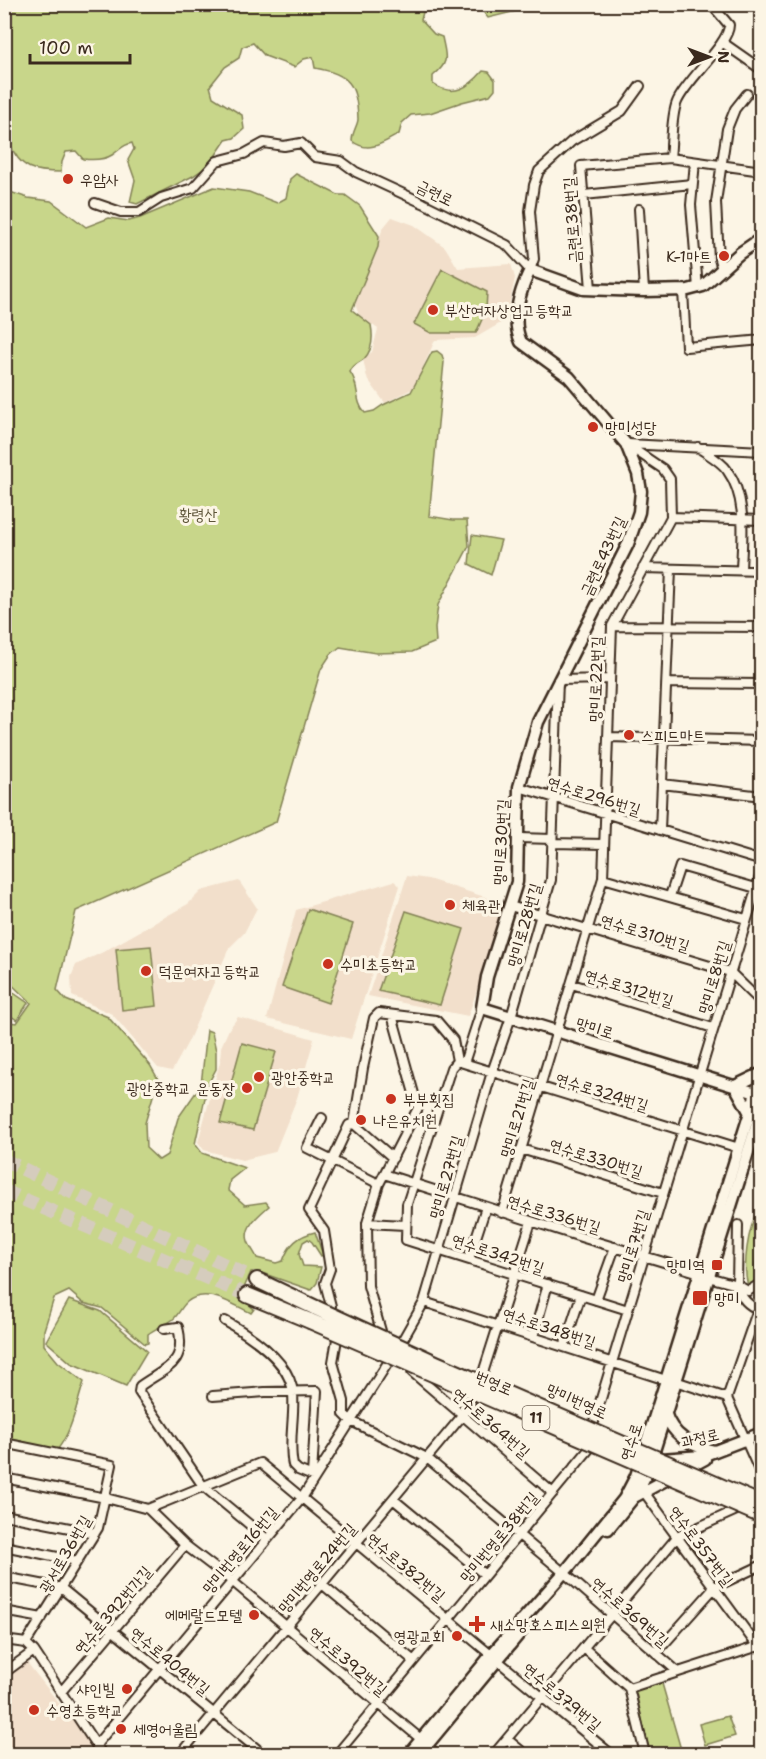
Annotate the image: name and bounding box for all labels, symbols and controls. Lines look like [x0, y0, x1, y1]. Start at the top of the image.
scale bar [30, 27, 130, 65]
north arrow [679, 27, 739, 87]
text: 100 m [39, 36, 93, 60]
text: N [713, 51, 734, 63]
place label: 우암사 [80, 169, 119, 190]
marker: 우암사 [61, 172, 75, 186]
street label: 금련로 [413, 175, 457, 211]
street label: 금련로38번길 [559, 176, 585, 264]
place label: K-1마트 [666, 246, 712, 267]
marker: K-1마트 [717, 249, 731, 263]
place label: 부산여자상업고등학교 [445, 300, 574, 321]
marker: 부산여자상업고등학교 [426, 303, 440, 317]
place label: 망미성당 [605, 417, 657, 438]
marker: 망미성당 [586, 420, 600, 434]
park label: 황령산 [179, 504, 217, 525]
street label: 금련로43번길 [575, 513, 631, 599]
street label: 망미로22번길 [584, 636, 608, 722]
place label: 스피드마트 [641, 725, 705, 746]
marker: 스피드마트 [622, 728, 636, 742]
street label: 연수로296번길 [545, 772, 643, 820]
street label: 망미로30번길 [488, 798, 514, 886]
street label: 망미로28번길 [502, 881, 546, 969]
place label: 체육관 [462, 895, 501, 916]
marker: 체육관 [443, 898, 457, 912]
street label: 연수로310번길 [598, 909, 692, 957]
street label: 망미로8번길 [693, 938, 735, 1016]
place label: 수미초등학교 [340, 954, 417, 975]
marker: 수미초등학교 [321, 957, 335, 971]
place label: 덕문여자고등학교 [158, 961, 261, 982]
marker: 덕문여자고등학교 [139, 964, 153, 978]
street label: 연수로312번길 [582, 965, 676, 1011]
street label: 망미로 [573, 1012, 617, 1044]
place label: 광안중학교 [271, 1067, 335, 1088]
street label: 연수로324번길 [553, 1068, 651, 1116]
marker: 광안중학교 [252, 1070, 266, 1084]
street label: 망미로21번길 [495, 1076, 539, 1160]
place label: 광안중학교 운동장 [127, 1078, 235, 1099]
marker: 광안중학교 운동장 [240, 1081, 254, 1095]
place label: 부부횟집 [403, 1089, 455, 1110]
marker: 부부횟집 [384, 1092, 398, 1106]
place label: 나은유치원 [373, 1110, 437, 1131]
marker: 나은유치원 [354, 1113, 368, 1127]
street label: 망미로27번길 [424, 1133, 468, 1221]
street label: 연수로330번길 [547, 1134, 645, 1182]
street label: 연수로336번길 [505, 1190, 603, 1238]
street label: 망미로7번길 [612, 1207, 654, 1285]
street label: 연수로342번길 [449, 1229, 547, 1279]
place label: 망미역 [666, 1255, 705, 1276]
marker: 망미역 [710, 1258, 724, 1272]
place label: 망미 [714, 1288, 740, 1309]
marker: 망미 [691, 1289, 709, 1307]
street label: 연수로348번길 [500, 1303, 598, 1353]
street label: 번영로 [472, 1366, 516, 1400]
street label: 망미번영로 [543, 1378, 611, 1424]
street label: 연수로364번길 [448, 1383, 535, 1463]
road number: 11 [522, 1406, 550, 1430]
street label: 연수로 [615, 1420, 647, 1464]
street label: 과정로 [679, 1423, 721, 1453]
street label: 망미번영로38번길 [455, 1487, 543, 1587]
street label: 망미번영로16번길 [197, 1502, 283, 1598]
street label: 연수로357번길 [664, 1502, 738, 1590]
street label: 광서로36번길 [34, 1511, 96, 1597]
street label: 망미번영로24번길 [273, 1518, 361, 1617]
street label: 연수로382번길 [362, 1528, 450, 1606]
street label: 연수로392번가길 [70, 1561, 156, 1659]
street label: 연수로369번길 [587, 1572, 673, 1652]
place label: 에메랄드모텔 [165, 1605, 242, 1626]
marker: 에메랄드모텔 [247, 1608, 261, 1622]
place label: 새소망호스피스의원 [490, 1614, 606, 1635]
marker: 새소망호스피스의원 [468, 1615, 486, 1633]
street label: 연수로404번길 [126, 1622, 215, 1700]
street label: 연수로392번길 [304, 1622, 392, 1700]
place label: 영광교회 [394, 1626, 445, 1647]
marker: 영광교회 [450, 1629, 464, 1643]
street label: 연수로379번길 [518, 1658, 606, 1736]
place label: 샤인빌 [76, 1679, 115, 1700]
marker: 샤인빌 [120, 1682, 134, 1696]
place label: 수영초등학교 [46, 1700, 123, 1721]
marker: 수영초등학교 [27, 1703, 41, 1717]
place label: 세영어울림 [133, 1719, 198, 1740]
marker: 세영어울림 [114, 1722, 128, 1736]

